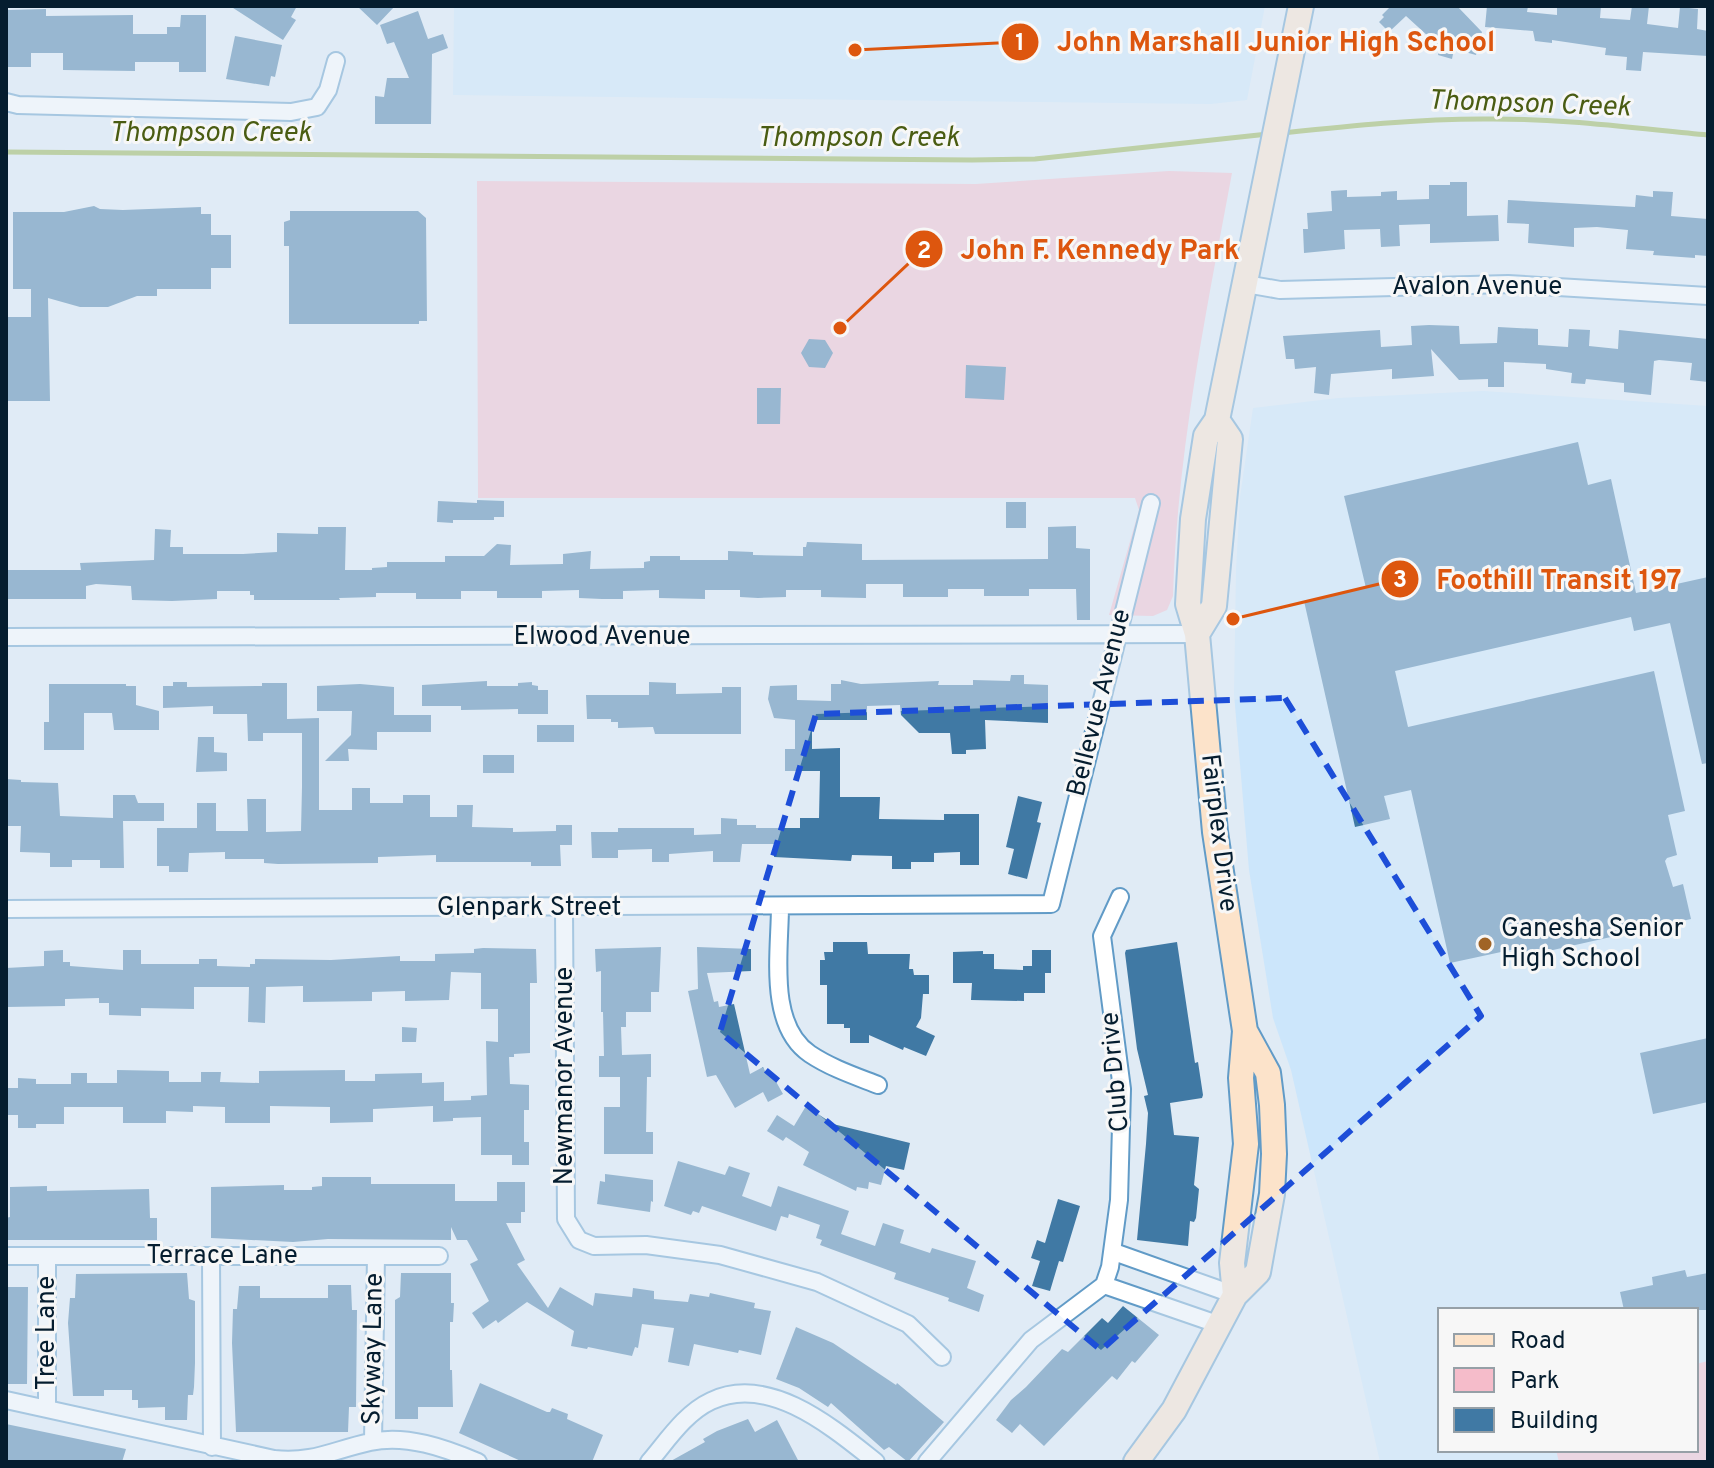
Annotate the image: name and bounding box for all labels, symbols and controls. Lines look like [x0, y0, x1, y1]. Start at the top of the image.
callout: John Marshall Junior High School [1000, 16, 1511, 68]
text: John Marshall Junior High School [1057, 26, 1495, 62]
text: 1 [1015, 29, 1025, 59]
water label: Thompson Creek [1427, 83, 1632, 127]
water label: Thompson Creek [109, 116, 312, 152]
water label: Thompson Creek [757, 121, 960, 157]
callout: John F. Kennedy Park [904, 223, 1256, 275]
text: John F. Kennedy Park [960, 234, 1240, 270]
text: 2 [917, 237, 931, 267]
street label: Avalon Avenue [1392, 271, 1562, 304]
callout: Foothill Transit 197 [1380, 553, 1697, 605]
text: Foothill Transit 197 [1436, 564, 1682, 600]
text: 3 [1393, 566, 1407, 596]
street label: Bellevue Avenue [1061, 606, 1139, 800]
street label: Elwood Avenue [513, 621, 691, 654]
street label: Fairplex Drive [1192, 752, 1244, 914]
street label: Glenpark Street [437, 892, 621, 925]
place label: Ganesha Senior High School [1501, 913, 1684, 976]
marker: Ganesha Senior High School [1476, 935, 1494, 953]
street label: Newmanor Avenue [549, 967, 582, 1185]
street label: Club Drive [1094, 1010, 1138, 1134]
street label: Terrace Lane [146, 1240, 298, 1273]
street label: Skyway Lane [356, 1273, 392, 1425]
street label: Tree Lane [31, 1276, 64, 1390]
legend [1438, 1308, 1698, 1452]
text: Road [1510, 1327, 1566, 1357]
text: Park [1510, 1367, 1560, 1397]
text: Building [1510, 1407, 1599, 1437]

